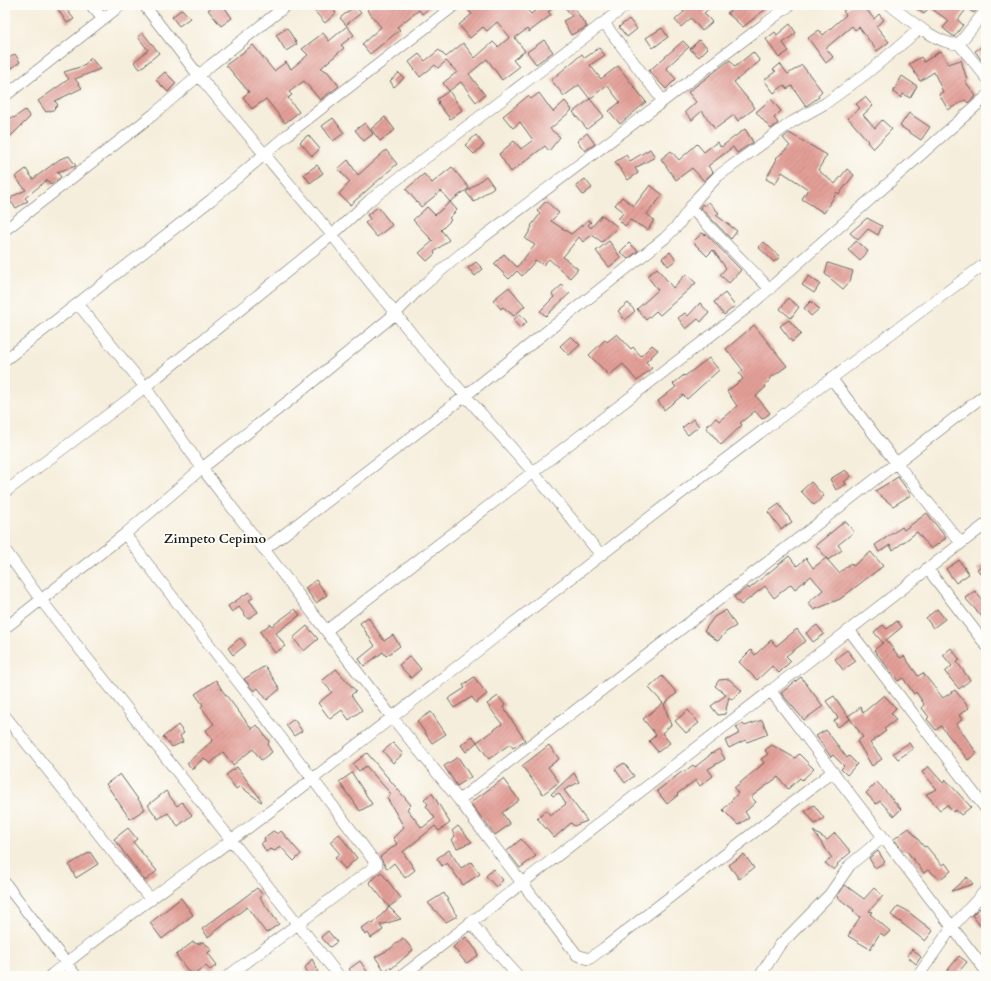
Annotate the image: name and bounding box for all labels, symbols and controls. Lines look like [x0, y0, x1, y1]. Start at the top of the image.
district label: Zimpeto Cepimo [164, 530, 267, 548]

